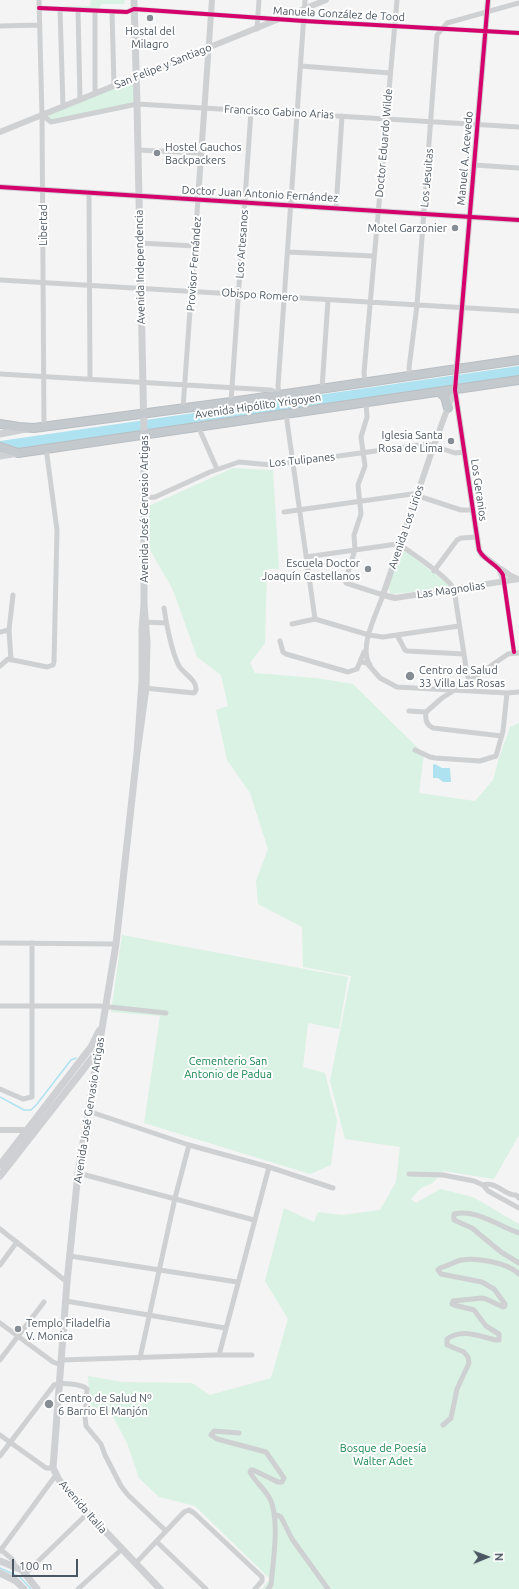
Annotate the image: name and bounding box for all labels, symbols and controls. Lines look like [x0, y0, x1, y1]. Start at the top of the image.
street label: Manuela González de Tood [273, 4, 405, 24]
marker: Hostal del Milagro [145, 13, 155, 23]
place label: Hostal del Milagro [125, 24, 175, 50]
street label: San Felipe y Santiago [113, 40, 213, 92]
street label: Doctor Eduardo Wilde [373, 88, 395, 198]
street label: Francisco Gabino Arias [224, 103, 334, 121]
street label: Manuel A. Acevedo [454, 110, 476, 206]
place label: Hostel Gauchos Backpackers [165, 140, 241, 166]
marker: Hostel Gauchos Backpackers [152, 148, 162, 158]
street label: Los Jesuitas [418, 148, 436, 208]
street label: Doctor Juan Antonio Fernández [181, 183, 339, 205]
street label: Libertad [36, 204, 50, 246]
street label: Los Artesanos [233, 209, 251, 279]
street label: Avenida Independencia [132, 210, 148, 324]
street label: Provisor Fernández [184, 216, 204, 312]
place label: Motel Garzonier [368, 221, 447, 235]
marker: Motel Garzonier [450, 223, 460, 233]
street label: Obispo Romero [221, 286, 299, 304]
street label: Avenida Hipólito Yrigoyen [194, 391, 322, 421]
place label: Iglesia Santa Rosa de Lima [378, 428, 443, 454]
street label: Avenida José Gervasio Artigas [137, 435, 151, 583]
marker: Iglesia Santa Rosa de Lima [446, 436, 456, 446]
street label: Los Tulipanes [268, 450, 336, 470]
street label: Los Geranios [468, 458, 490, 522]
street label: Avenida Los Lirios [385, 483, 427, 571]
place label: Escuela Doctor Joaquín Castellanos [262, 556, 360, 582]
marker: Escuela Doctor Joaquín Castellanos [363, 564, 373, 574]
street label: Las Magnolias [416, 579, 486, 601]
place label: Centro de Salud 33 Villa Las Rosas [419, 663, 505, 689]
marker: Centro de Salud 33 Villa Las Rosas [404, 670, 416, 682]
street label: Avenida José Gervasio Artigas [71, 1036, 107, 1184]
park label: Cementerio San Antonio de Padua [184, 1054, 272, 1080]
place label: Templo Filadelfia V. Monica [26, 1316, 110, 1342]
marker: Templo Filadelfia V. Monica [13, 1324, 23, 1334]
place label: Centro de Salud Nº 6 Barrio El Manjón [58, 1391, 152, 1417]
marker: Centro de Salud Nº 6 Barrio El Manjón [43, 1398, 55, 1410]
park label: Bosque de Poesía Walter Adet [340, 1441, 426, 1467]
street label: Avenida Italia [56, 1478, 110, 1536]
north arrow [467, 1537, 507, 1577]
scale bar [14, 1551, 80, 1577]
text: N [493, 1553, 505, 1561]
text: 100 m [19, 1559, 52, 1572]

